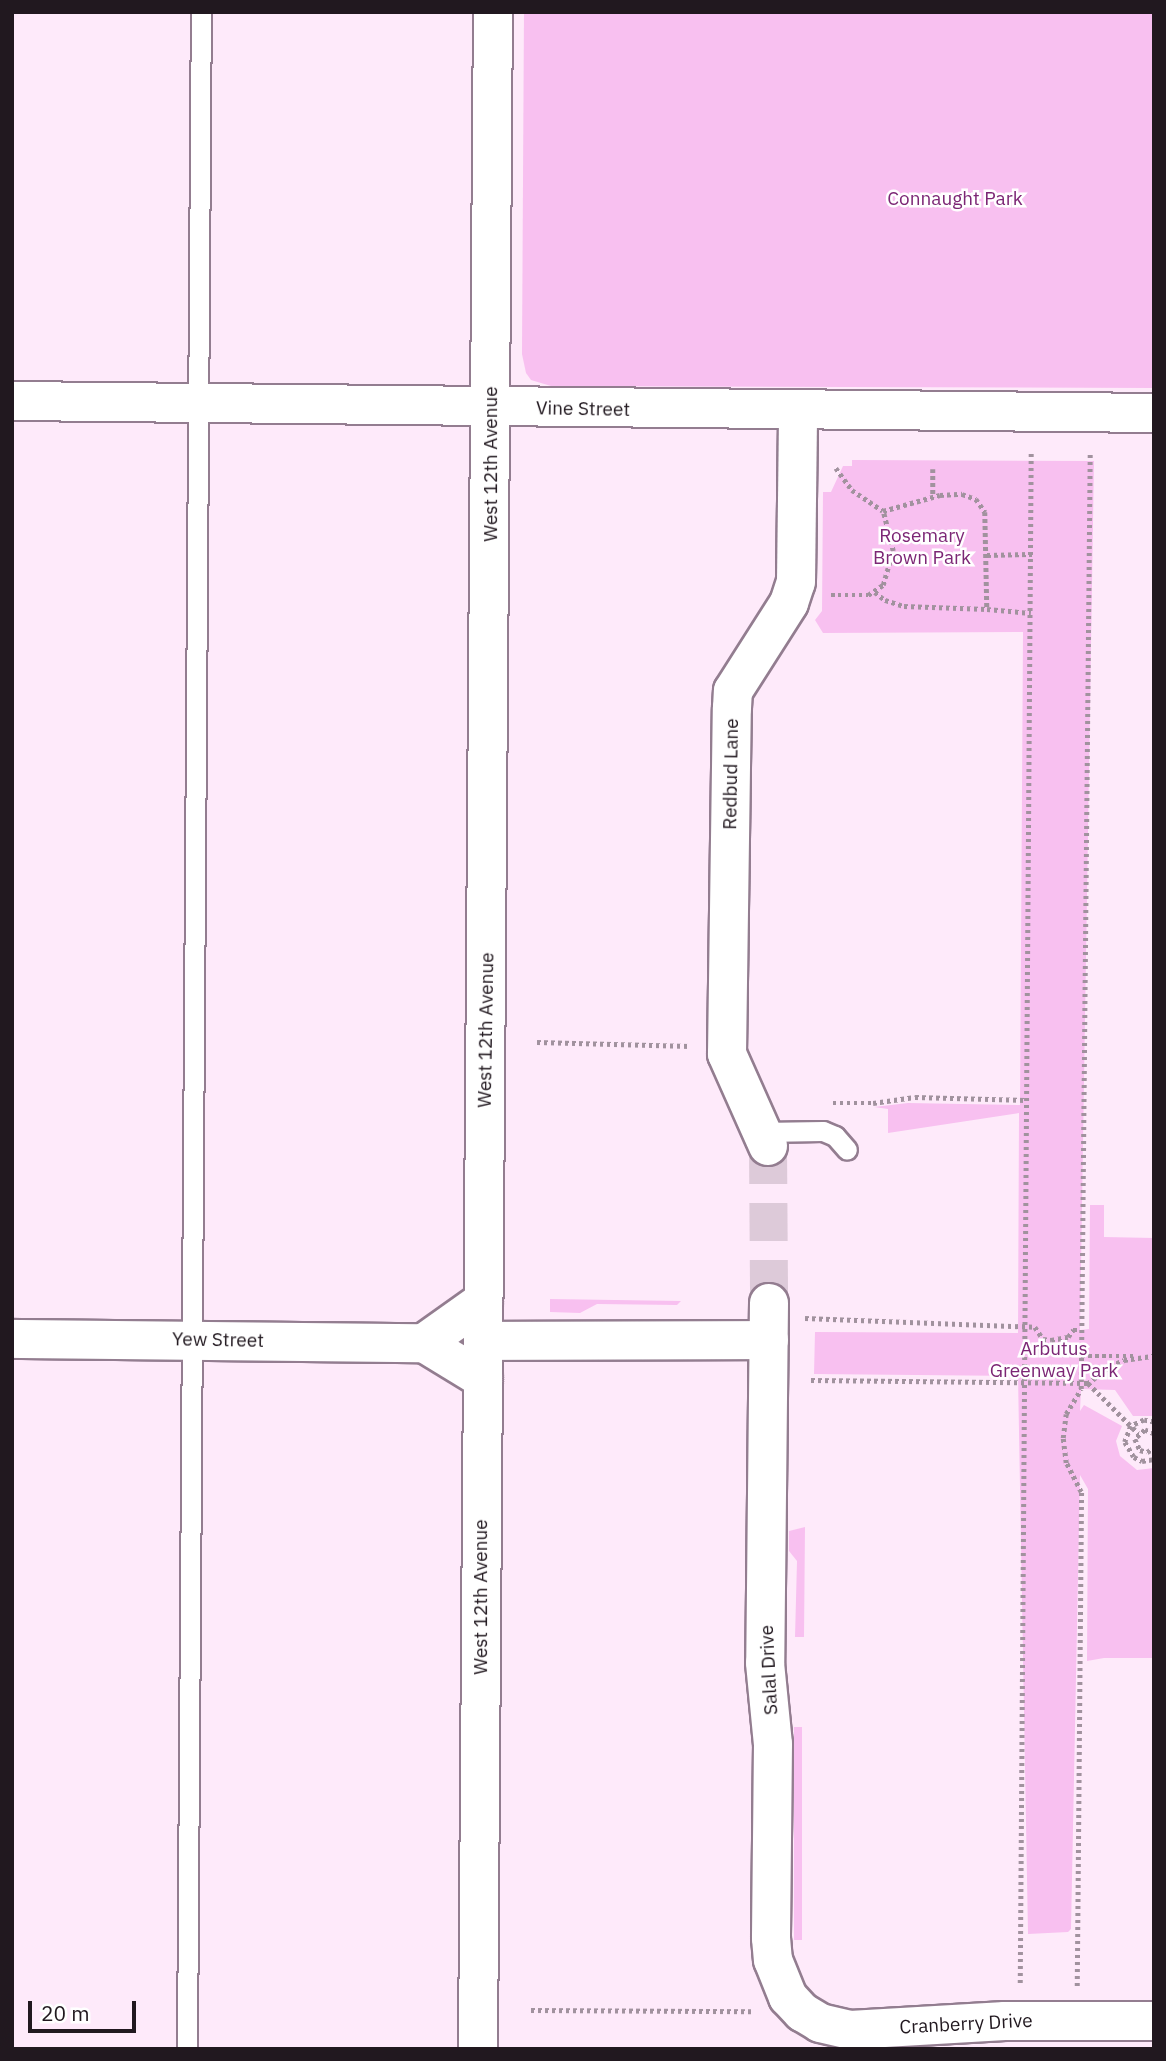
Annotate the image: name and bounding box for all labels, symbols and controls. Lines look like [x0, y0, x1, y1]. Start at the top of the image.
park label: Connaught Park [887, 188, 1023, 210]
street label: West 12th Avenue [480, 386, 502, 542]
street label: Vine Street [536, 397, 630, 421]
park label: Rosemary Brown Park [873, 525, 971, 569]
street label: Redbud Lane [719, 718, 743, 830]
street label: West 12th Avenue [473, 952, 499, 1108]
street label: Yew Street [172, 1328, 264, 1352]
park label: Arbutus Greenway Park [990, 1338, 1118, 1382]
street label: West 12th Avenue [470, 1519, 492, 1675]
street label: Salal Drive [755, 1624, 783, 1716]
scale bar [32, 1988, 140, 2032]
text: 20 m [41, 1999, 90, 2027]
street label: Cranberry Drive [899, 2009, 1033, 2039]

